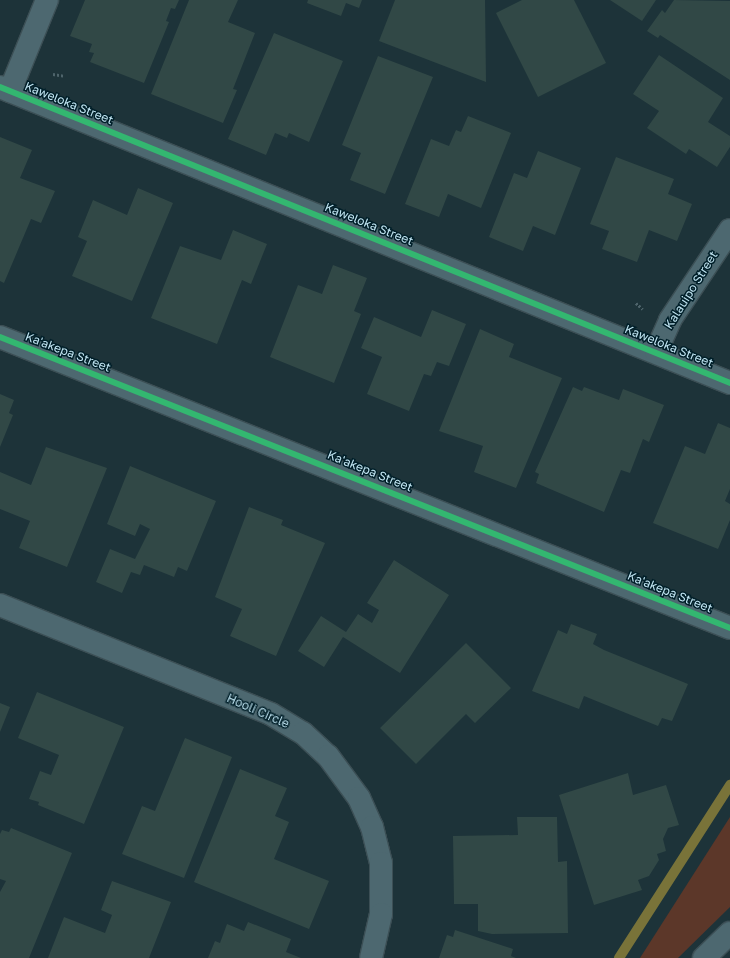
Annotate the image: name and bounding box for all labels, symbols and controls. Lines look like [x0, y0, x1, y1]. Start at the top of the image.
street label: Kaweloka Street [23, 79, 115, 127]
street label: Kaweloka Street [323, 200, 415, 248]
street label: Kalauipo Street [661, 248, 721, 332]
street label: Kaweloka Street [623, 322, 715, 370]
street label: Ka'akepa Street [23, 329, 113, 375]
street label: Ka'akepa Street [325, 447, 415, 495]
street label: Ka'akepa Street [625, 568, 715, 616]
street label: Hooli Circle [225, 691, 291, 731]

